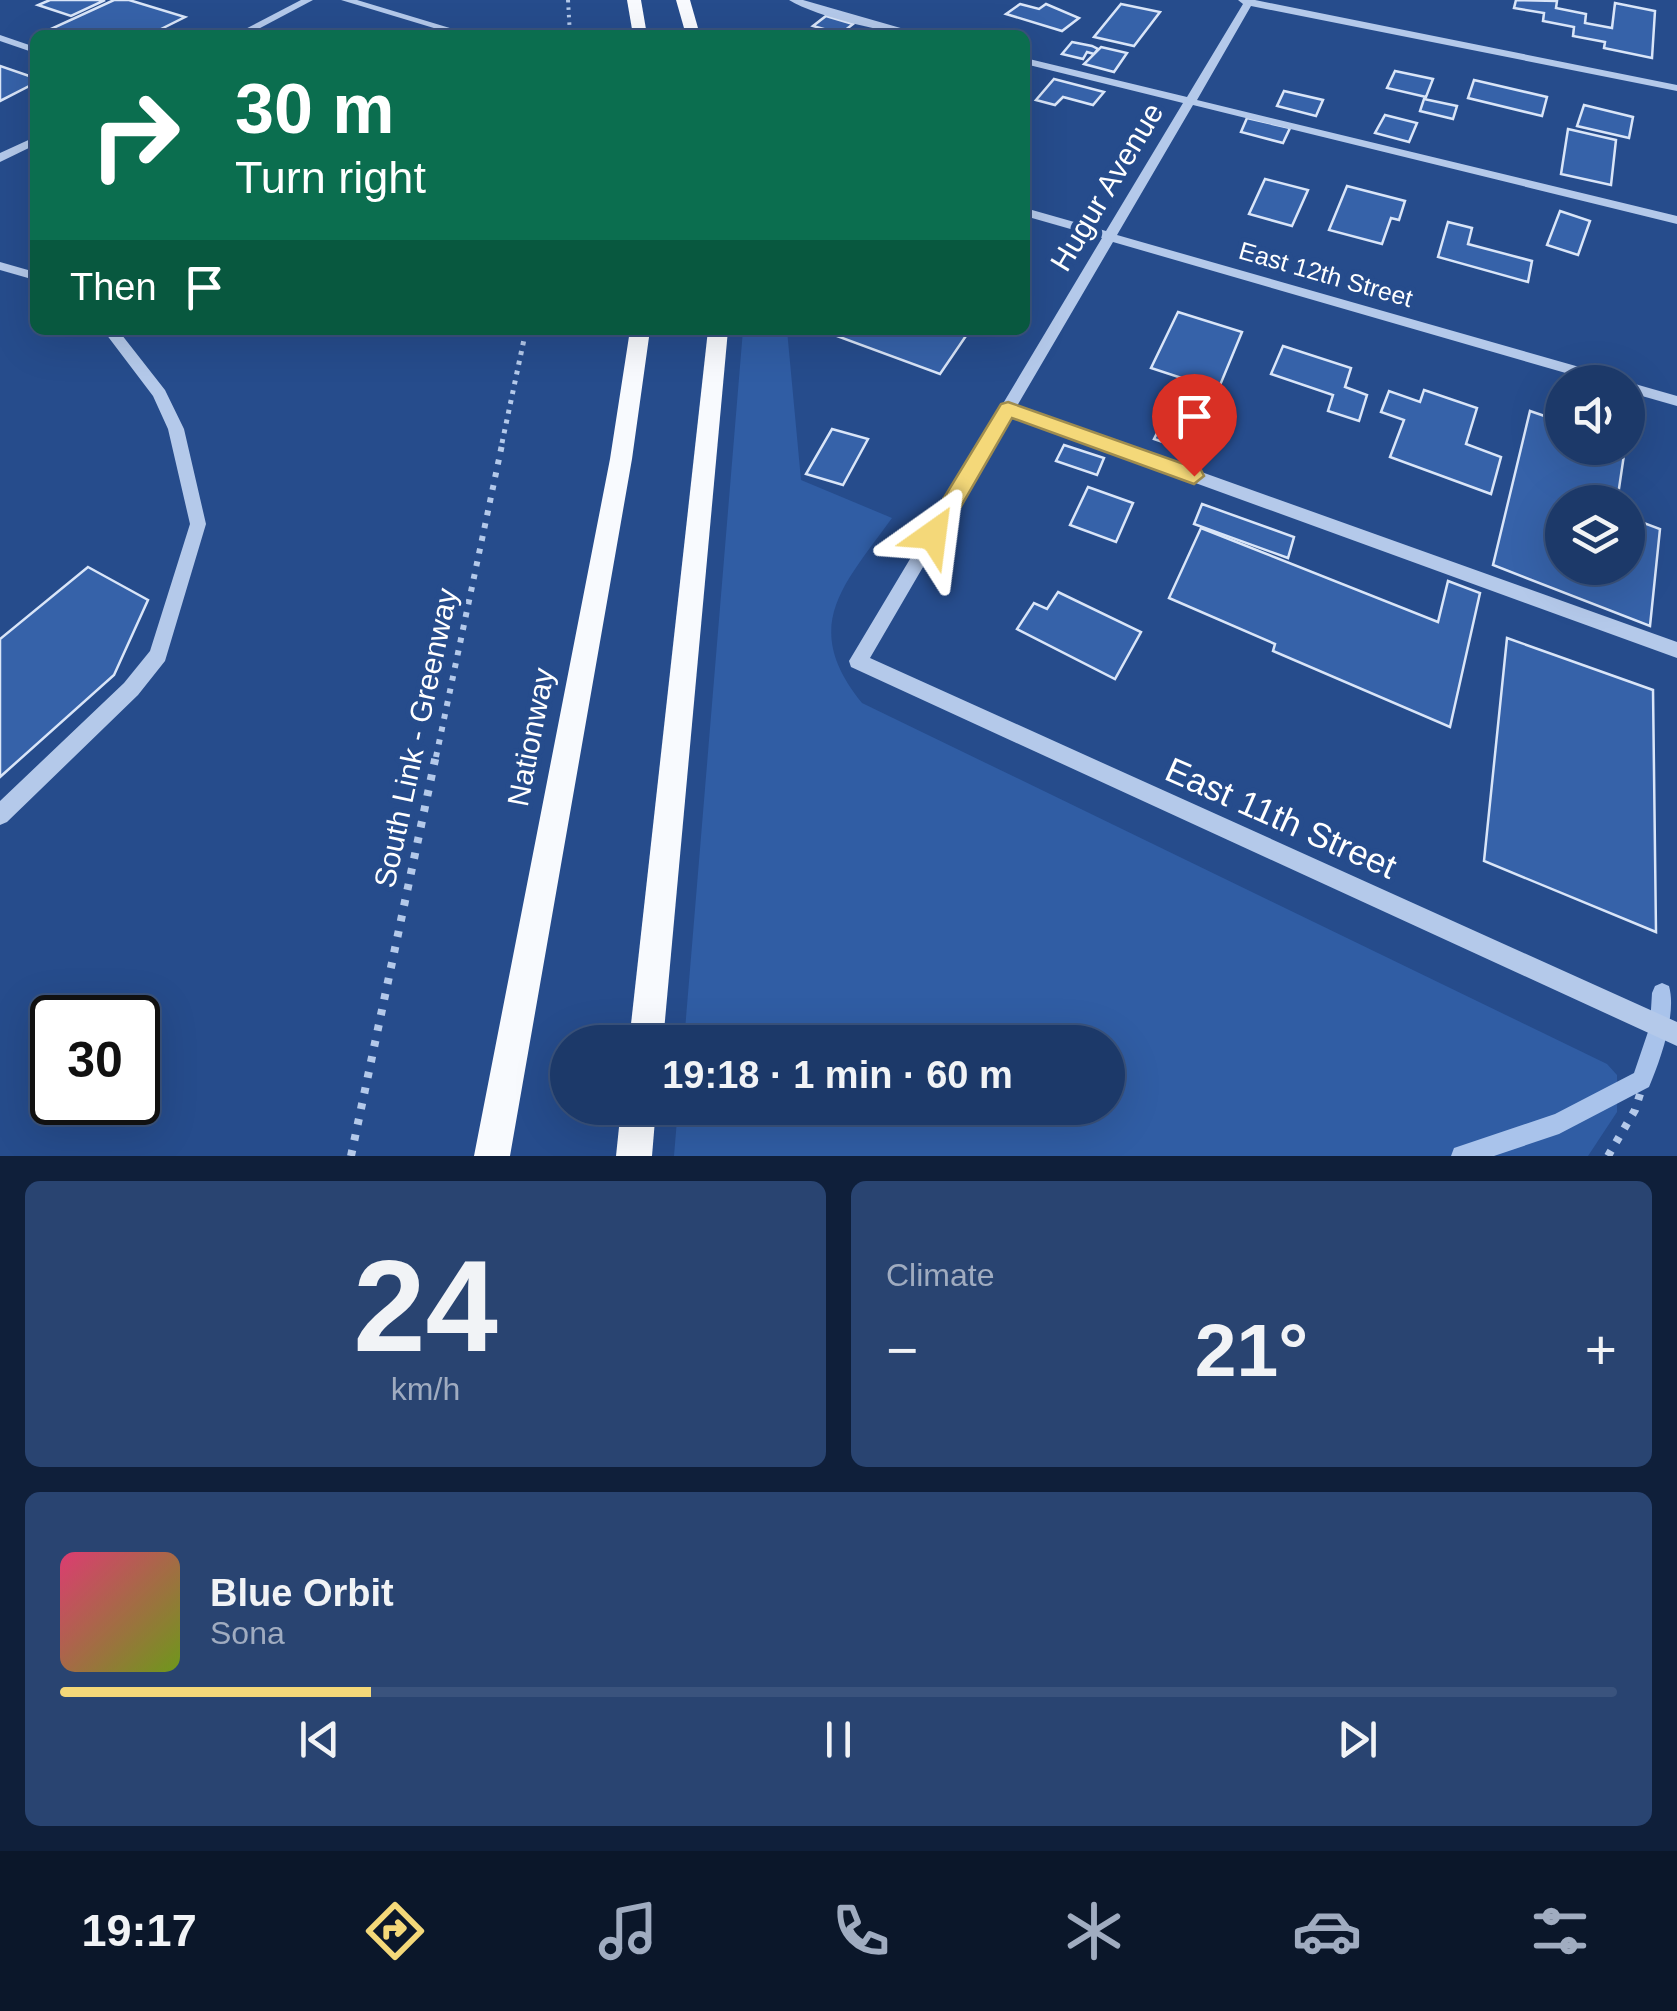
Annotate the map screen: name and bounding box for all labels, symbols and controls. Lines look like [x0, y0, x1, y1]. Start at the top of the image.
icon: right [70, 70, 200, 200]
text: 30 m [235, 70, 395, 148]
street label: Hugur Avenue [1044, 97, 1170, 277]
text: Turn right [235, 152, 426, 203]
street label: East 12th Street [1236, 236, 1416, 312]
icon: arrive [177, 260, 232, 315]
text: Then [70, 266, 157, 308]
map controls [1545, 365, 1645, 585]
button: sound [1545, 365, 1645, 465]
pin [1152, 374, 1237, 477]
icon: arrive [1167, 389, 1222, 444]
position arrow [881, 483, 985, 587]
button: layers [1545, 485, 1645, 585]
street label: South Link - Greenway [368, 585, 463, 891]
street label: Nationway [501, 665, 560, 809]
street label: East 11th Street [1160, 749, 1403, 886]
speed limit sign: 30 [30, 995, 160, 1125]
text: 19:18 · 1 min · 60 m [662, 1054, 1013, 1096]
text: 24 [353, 1233, 498, 1379]
text: Climate [886, 1257, 994, 1293]
text: 21° [1195, 1308, 1308, 1392]
text: − [886, 1319, 918, 1381]
text: + [1585, 1319, 1617, 1381]
text: km/h [391, 1371, 460, 1407]
text: Blue Orbit [210, 1572, 394, 1614]
text: Sona [210, 1615, 285, 1651]
icon: previous [292, 1712, 347, 1767]
icon: pause [811, 1712, 866, 1767]
icon: next [1330, 1712, 1385, 1767]
icon: directions [360, 1896, 430, 1966]
icon: music [593, 1896, 663, 1966]
icon: phone [826, 1896, 896, 1966]
icon: climate [1059, 1896, 1129, 1966]
icon: car [1292, 1896, 1362, 1966]
icon: filters [1525, 1896, 1595, 1966]
text: 19:17 [82, 1905, 197, 1956]

